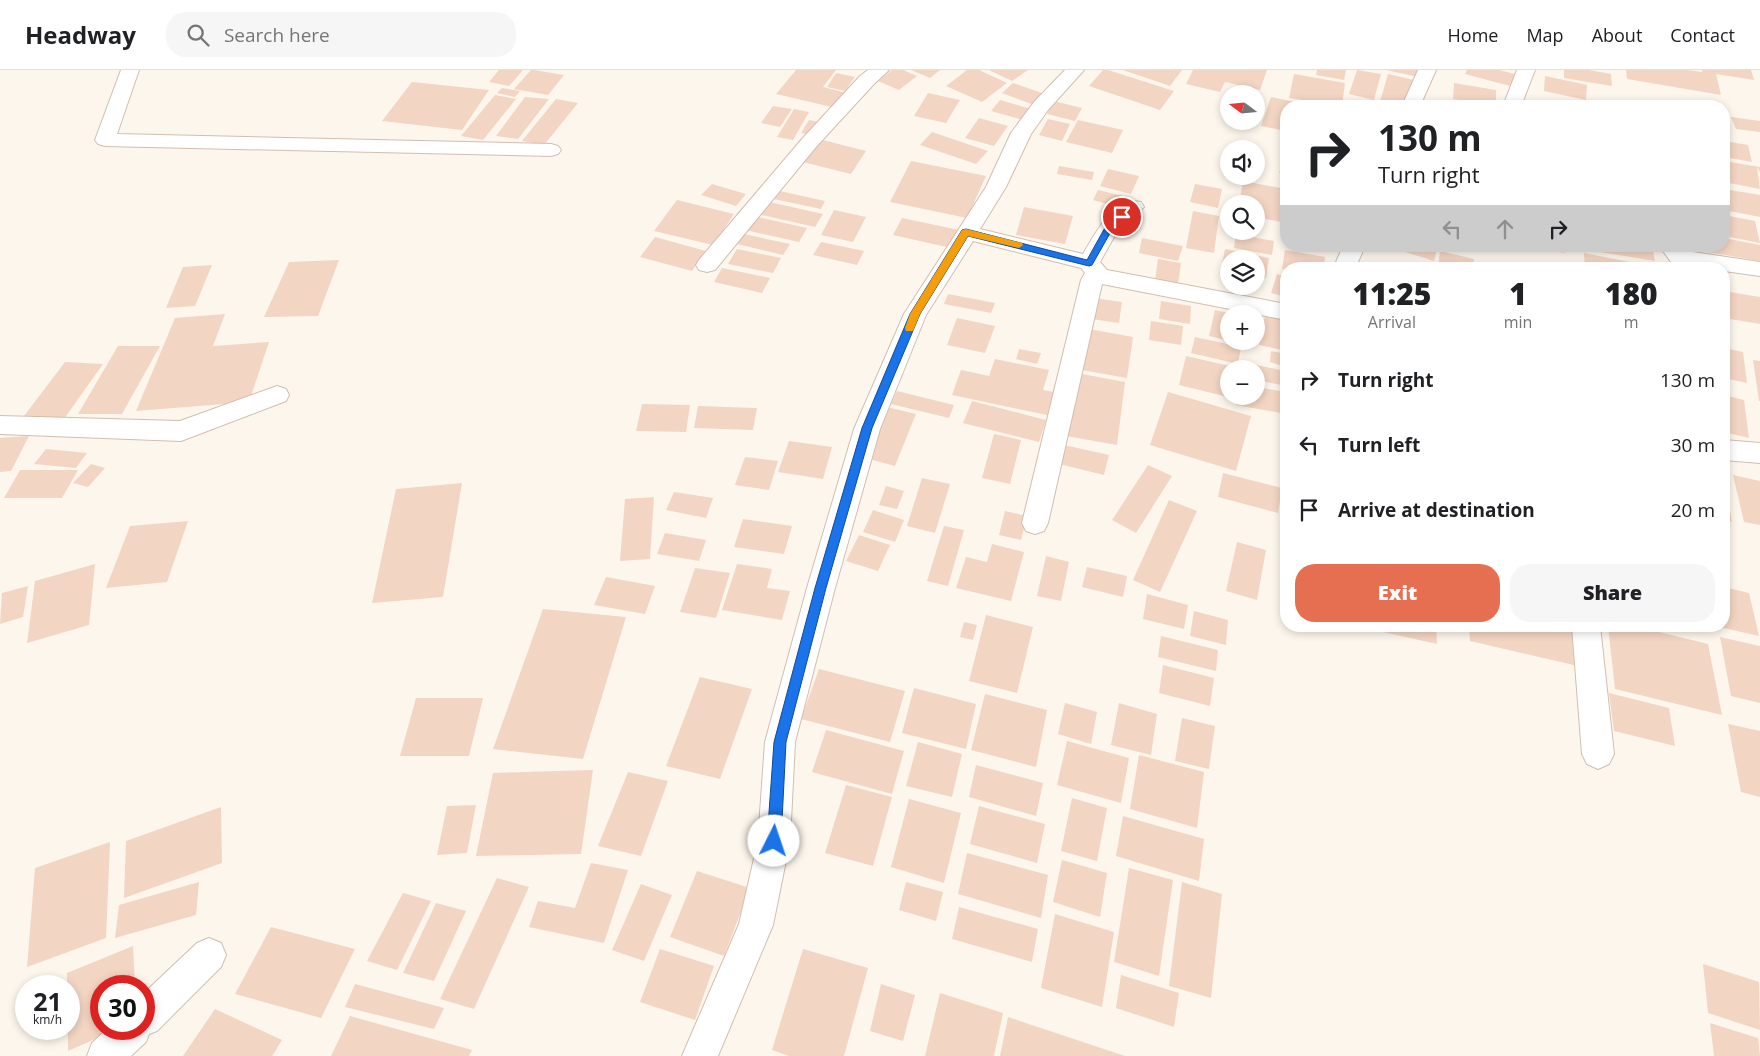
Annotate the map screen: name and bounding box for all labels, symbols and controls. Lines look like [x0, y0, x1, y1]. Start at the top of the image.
search box [166, 12, 516, 57]
text: Headway [25, 18, 136, 51]
icon: search [184, 21, 212, 49]
text: Search here [224, 22, 330, 48]
text: Home [1448, 23, 1498, 47]
text: Map [1526, 23, 1564, 47]
text: About [1592, 23, 1642, 47]
text: Contact [1670, 23, 1735, 47]
north arrow [1220, 85, 1265, 130]
map controls [1220, 85, 1265, 405]
text: 130 m [1378, 114, 1482, 161]
icon: right [1295, 120, 1360, 185]
button: sound [1220, 140, 1265, 185]
text: Turn right [1378, 159, 1480, 189]
button: search [1220, 195, 1265, 240]
pin [1101, 196, 1143, 238]
icon: arrive [1108, 203, 1136, 231]
icon: left [1438, 215, 1466, 243]
icon: ahead [1491, 215, 1519, 243]
icon: right [1544, 215, 1572, 243]
button: layers [1220, 250, 1265, 295]
text: 11:25 [1352, 273, 1431, 314]
text: 1 [1509, 273, 1527, 314]
text: 180 [1605, 273, 1658, 314]
button: + [1220, 305, 1265, 350]
text: Arrival [1368, 311, 1416, 333]
text: min [1504, 311, 1532, 333]
text: m [1624, 311, 1639, 333]
button: − [1220, 360, 1265, 405]
icon: right [1295, 366, 1323, 394]
text: Turn right [1338, 367, 1433, 393]
text: 130 m [1660, 367, 1715, 393]
icon: left [1295, 431, 1323, 459]
text: Turn left [1338, 432, 1420, 458]
text: 30 m [1671, 432, 1715, 458]
icon: arrive [1295, 496, 1323, 524]
text: Arrive at destination [1338, 497, 1535, 523]
text: 20 m [1671, 497, 1715, 523]
button: Exit [1295, 564, 1500, 622]
button: Share [1510, 564, 1715, 622]
position arrow [747, 814, 799, 866]
speed limit sign: 30 [90, 975, 155, 1040]
text: 21 [33, 984, 62, 1018]
text: km/h [33, 1011, 62, 1028]

